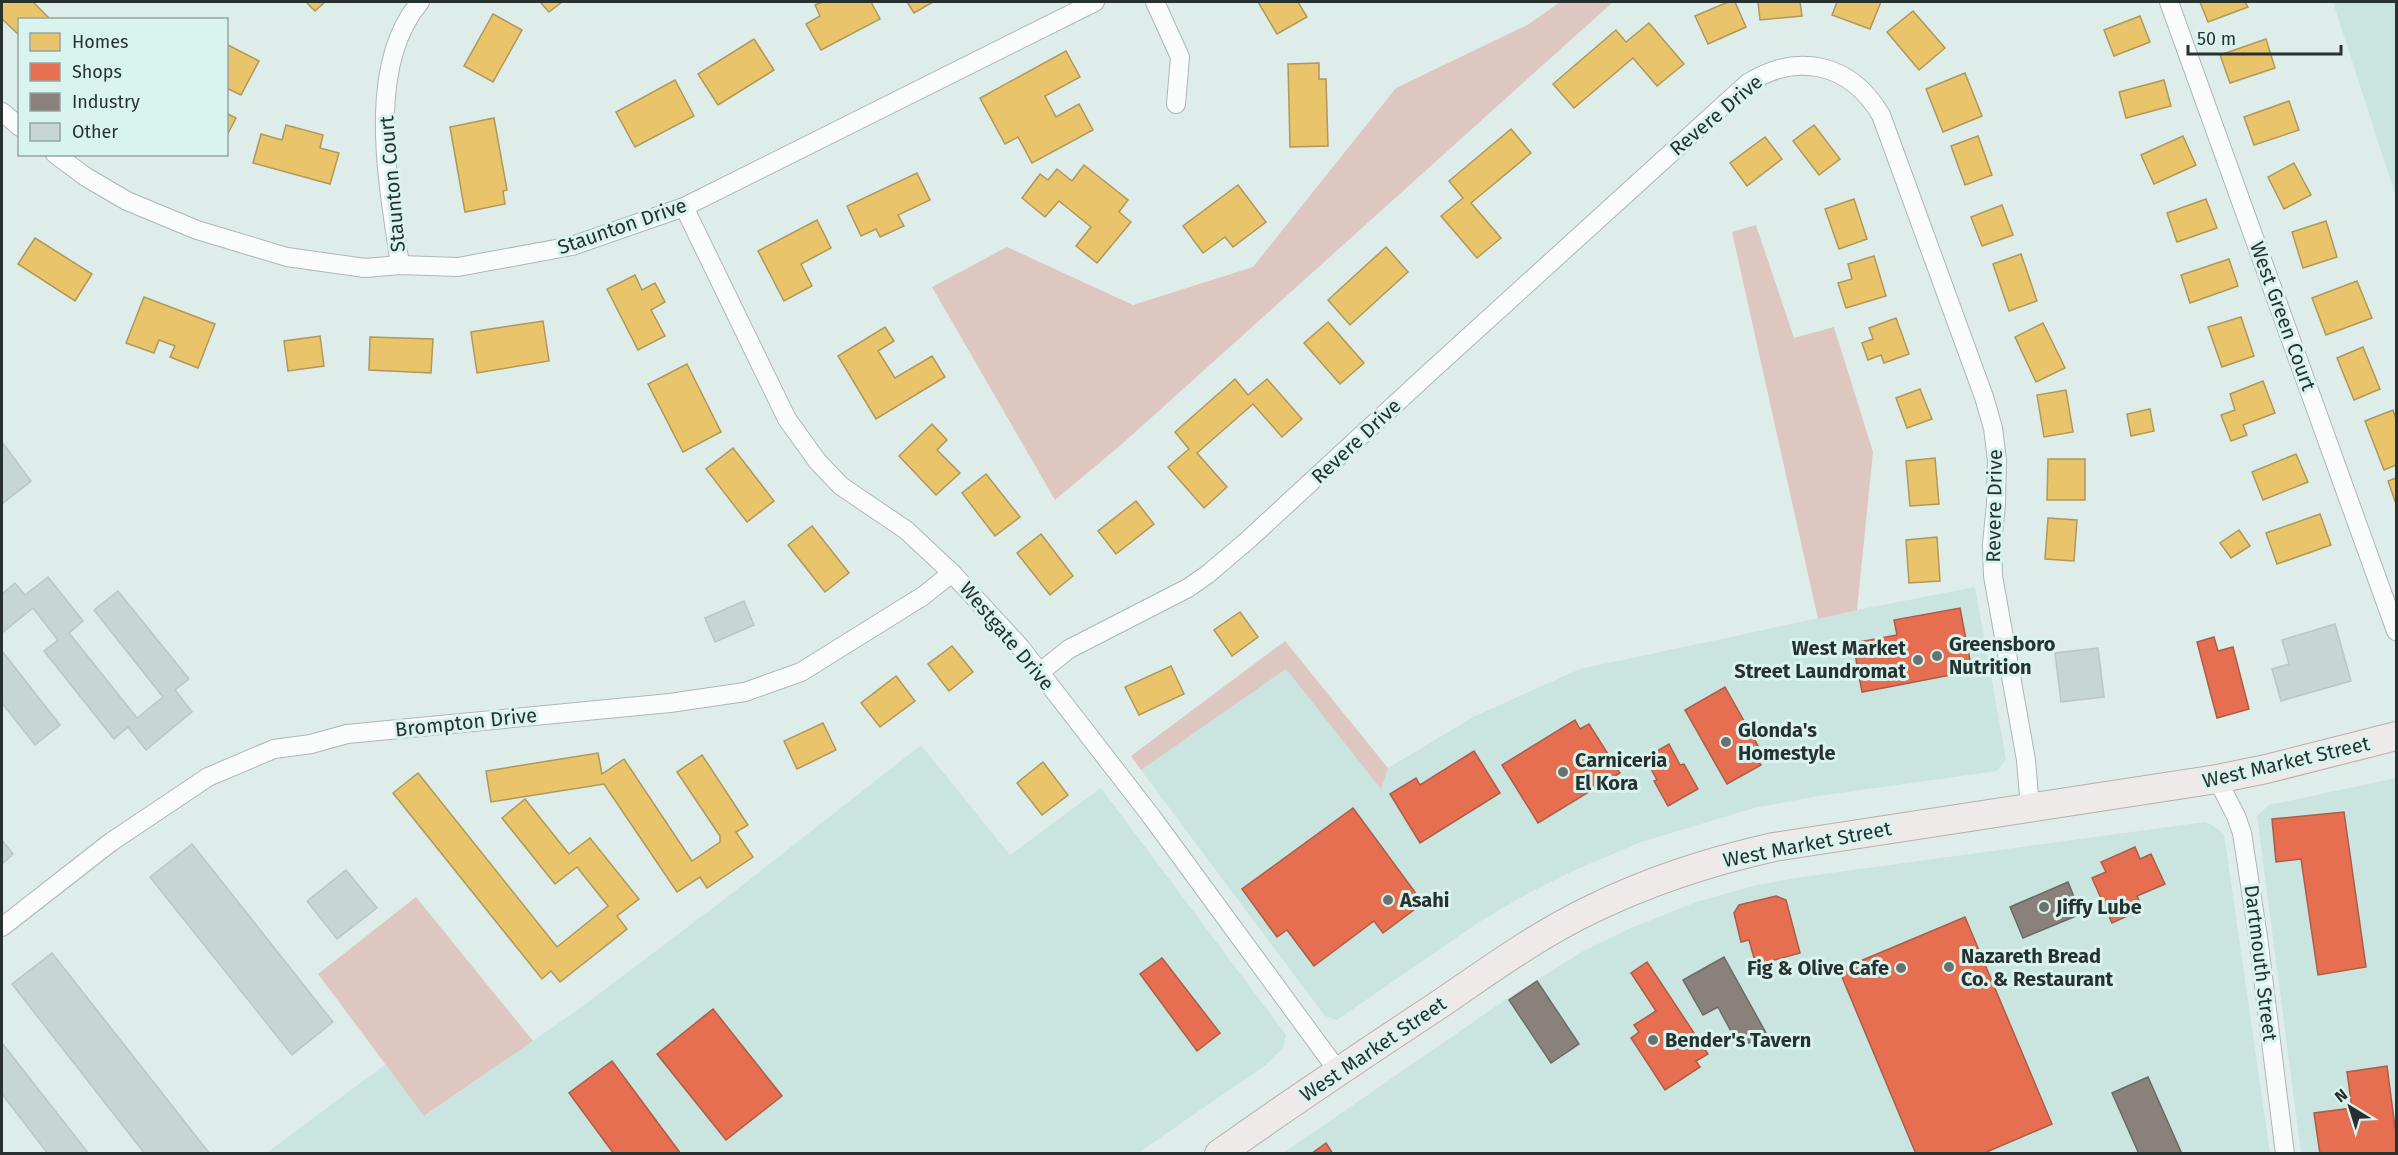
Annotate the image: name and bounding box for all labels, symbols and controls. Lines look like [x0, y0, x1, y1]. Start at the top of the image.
legend [18, 18, 228, 156]
scale bar [2188, 18, 2341, 56]
text: 50 m [2197, 28, 2236, 50]
text: Homes [72, 31, 128, 53]
text: Shops [72, 61, 122, 83]
street label: Revere Drive [1665, 69, 1767, 161]
text: Industry [72, 91, 140, 113]
street label: Staunton Court [374, 114, 410, 253]
text: Other [72, 121, 118, 143]
street label: Staunton Drive [554, 193, 690, 259]
street label: West Green Court [2245, 238, 2321, 394]
street label: Revere Drive [1306, 394, 1406, 488]
street label: Revere Drive [1981, 449, 2007, 563]
street label: Westgate Drive [955, 577, 1059, 695]
place label: Greensboro Nutrition [1949, 632, 2056, 679]
place label: West Market Street Laundromat [1734, 636, 1906, 683]
marker: Greensboro Nutrition [1930, 649, 1944, 663]
marker: West Market Street Laundromat [1911, 653, 1925, 667]
street label: Brompton Drive [394, 703, 538, 741]
place label: Glonda's Homestyle [1738, 718, 1835, 765]
street label: West Market Street [2200, 731, 2373, 793]
marker: Glonda's Homestyle [1719, 735, 1733, 749]
place label: Carniceria El Kora [1575, 748, 1667, 795]
marker: Carniceria El Kora [1556, 765, 1570, 779]
street label: West Market Street [1721, 816, 1894, 872]
street label: Dartmouth Street [2239, 883, 2283, 1043]
place label: Asahi [1399, 888, 1449, 912]
marker: Asahi [1381, 893, 1395, 907]
place label: Jiffy Lube [2055, 895, 2142, 919]
marker: Jiffy Lube [2037, 900, 2051, 914]
place label: Nazareth Bread Co. & Restaurant [1961, 944, 2113, 991]
place label: Fig & Olive Cafe [1747, 956, 1889, 980]
marker: Nazareth Bread Co. & Restaurant [1942, 960, 1956, 974]
marker: Fig & Olive Cafe [1894, 961, 1908, 975]
street label: West Market Street [1295, 991, 1451, 1107]
place label: Bender's Tavern [1665, 1028, 1811, 1052]
marker: Bender's Tavern [1646, 1033, 1660, 1047]
north arrow [2320, 1077, 2380, 1137]
text: N [2331, 1085, 2351, 1106]

